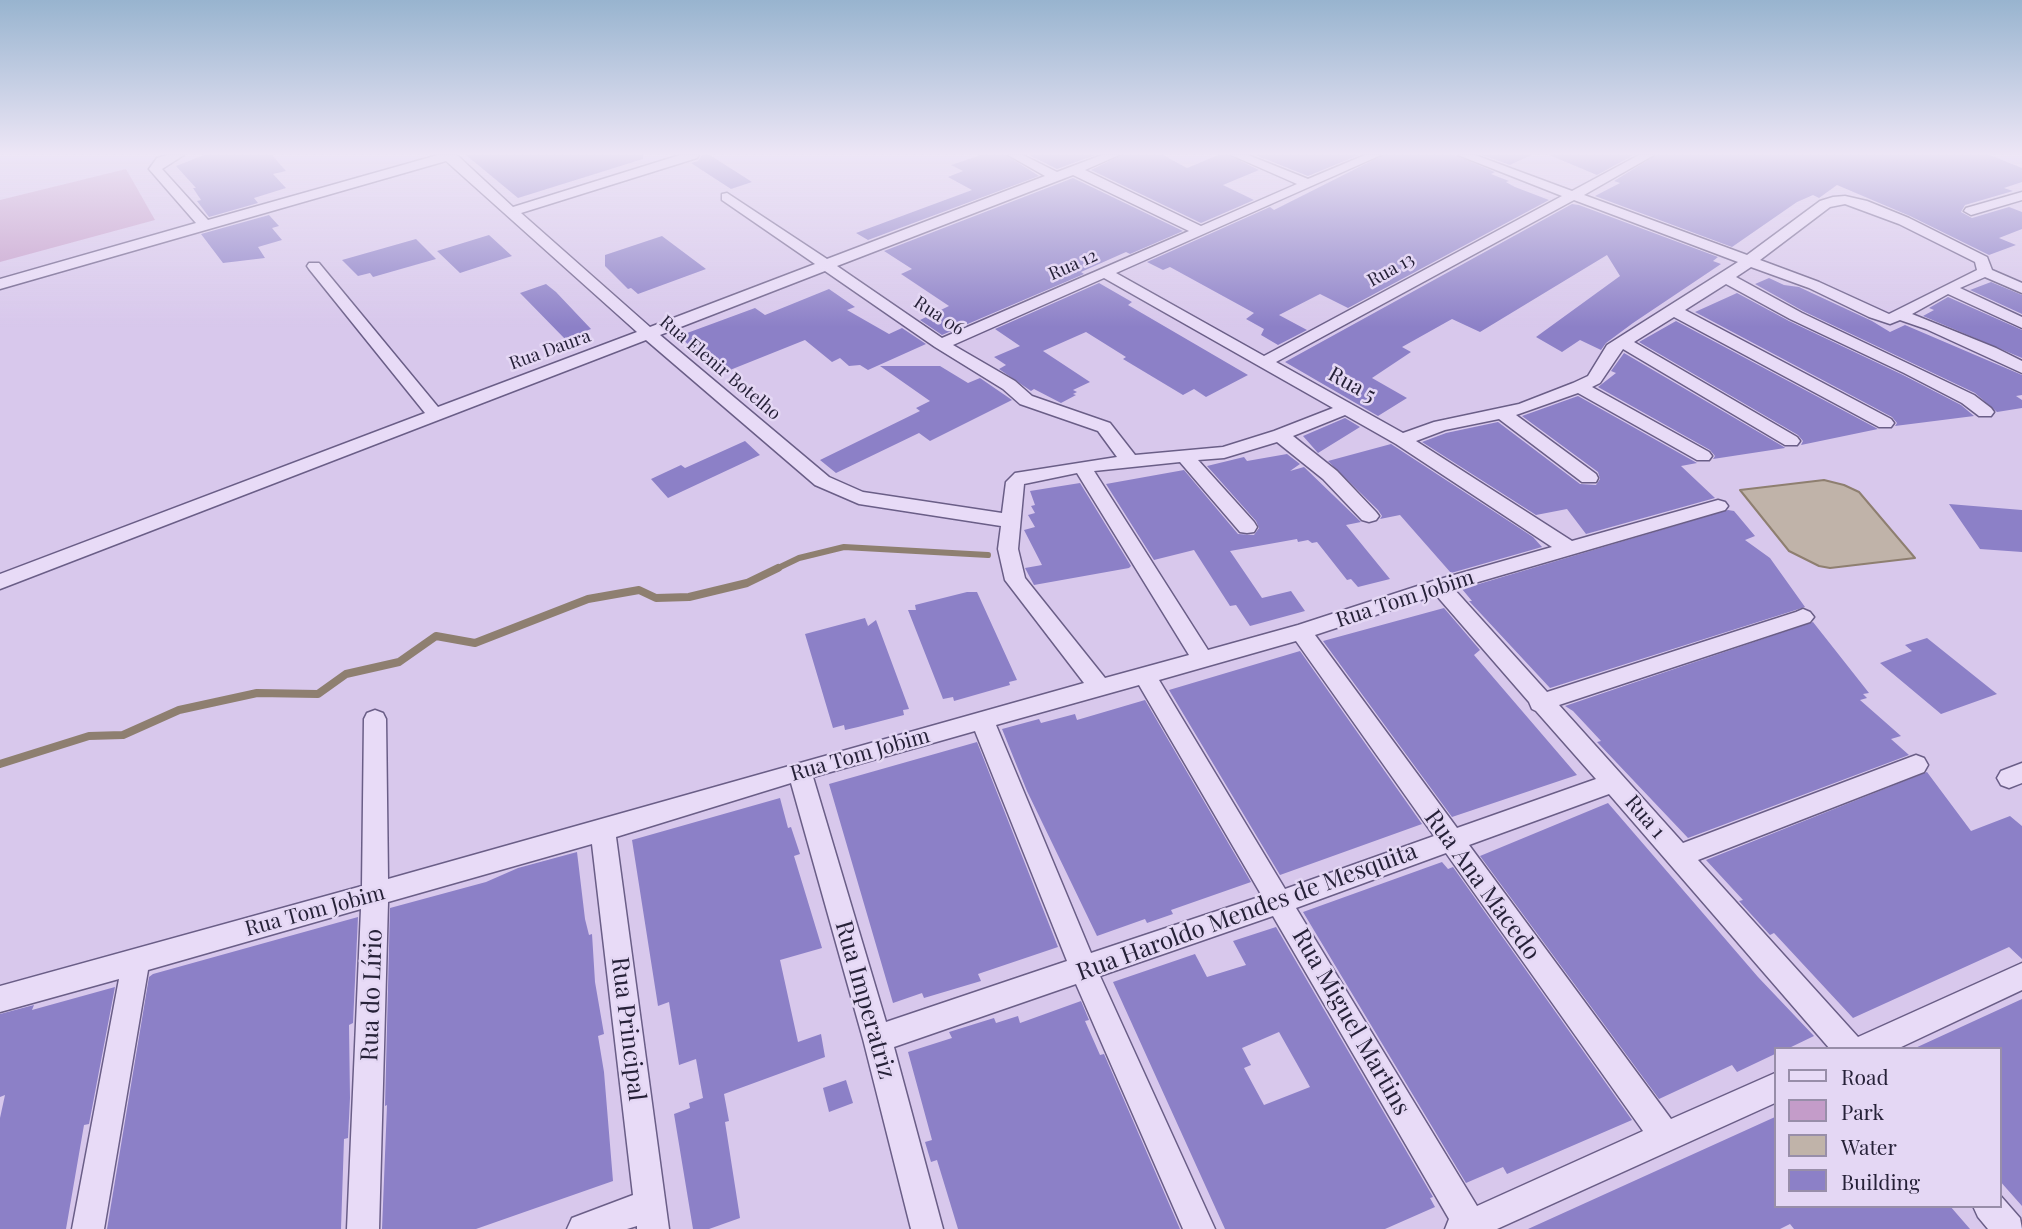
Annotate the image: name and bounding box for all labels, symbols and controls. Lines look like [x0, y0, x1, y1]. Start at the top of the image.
street label: Rua 12 [1045, 245, 1101, 285]
street label: Rua 13 [1364, 248, 1418, 292]
street label: Rua 06 [910, 292, 968, 340]
street label: Rua Elenir Botelho [655, 311, 785, 425]
street label: Rua Daura [506, 325, 594, 375]
street label: Rua 5 [1324, 362, 1380, 408]
street label: Rua Tom Jobim [1333, 565, 1477, 633]
street label: Rua Tom Jobim [787, 723, 933, 787]
street label: Rua 1 [1619, 790, 1671, 844]
street label: Rua Ana Macedo [1418, 804, 1546, 966]
street label: Rua Haroldo Mendes de Mesquita [1073, 837, 1421, 987]
street label: Rua Tom Jobim [242, 880, 388, 942]
street label: Rua Imperatriz [829, 918, 901, 1082]
street label: Rua Miguel Martins [1286, 923, 1416, 1121]
street label: Rua do Lírio [355, 928, 389, 1062]
street label: Rua Principal [605, 955, 651, 1103]
legend [1773, 1047, 2001, 1208]
text: Road [1841, 1062, 1889, 1090]
text: Park [1841, 1097, 1884, 1125]
text: Water [1841, 1132, 1897, 1160]
text: Building [1841, 1167, 1920, 1195]

